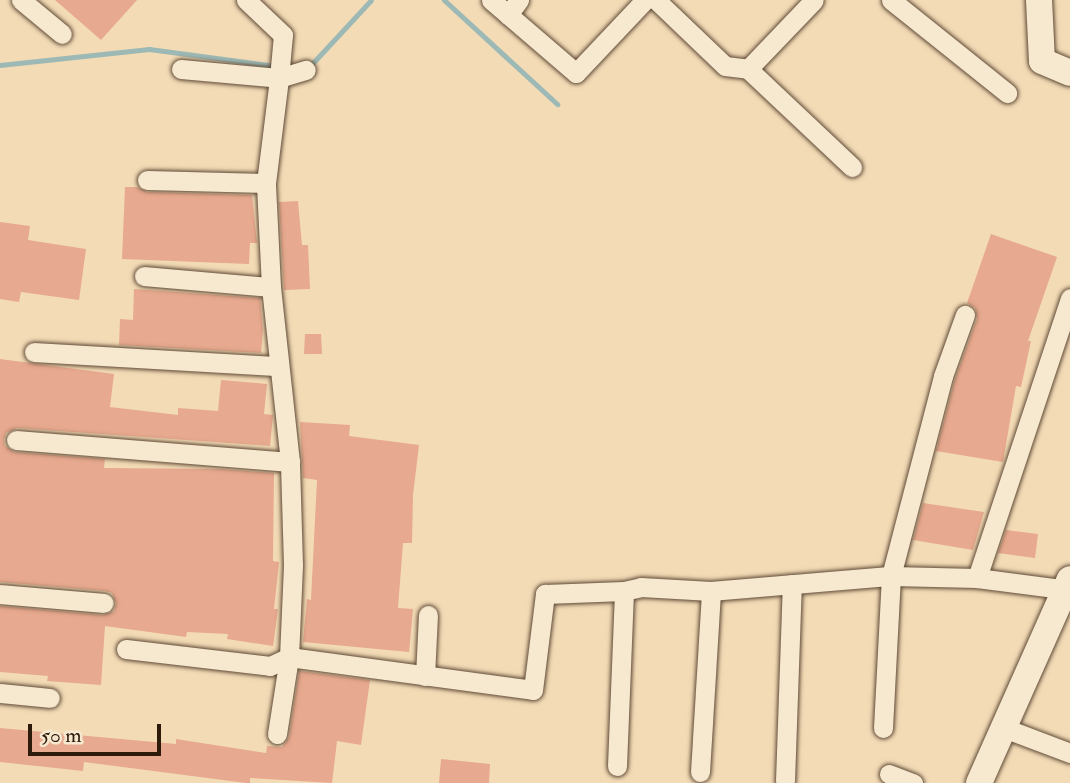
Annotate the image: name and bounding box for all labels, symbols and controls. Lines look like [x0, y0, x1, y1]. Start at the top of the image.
scale bar [32, 710, 164, 754]
text: 50 m [41, 722, 82, 749]

